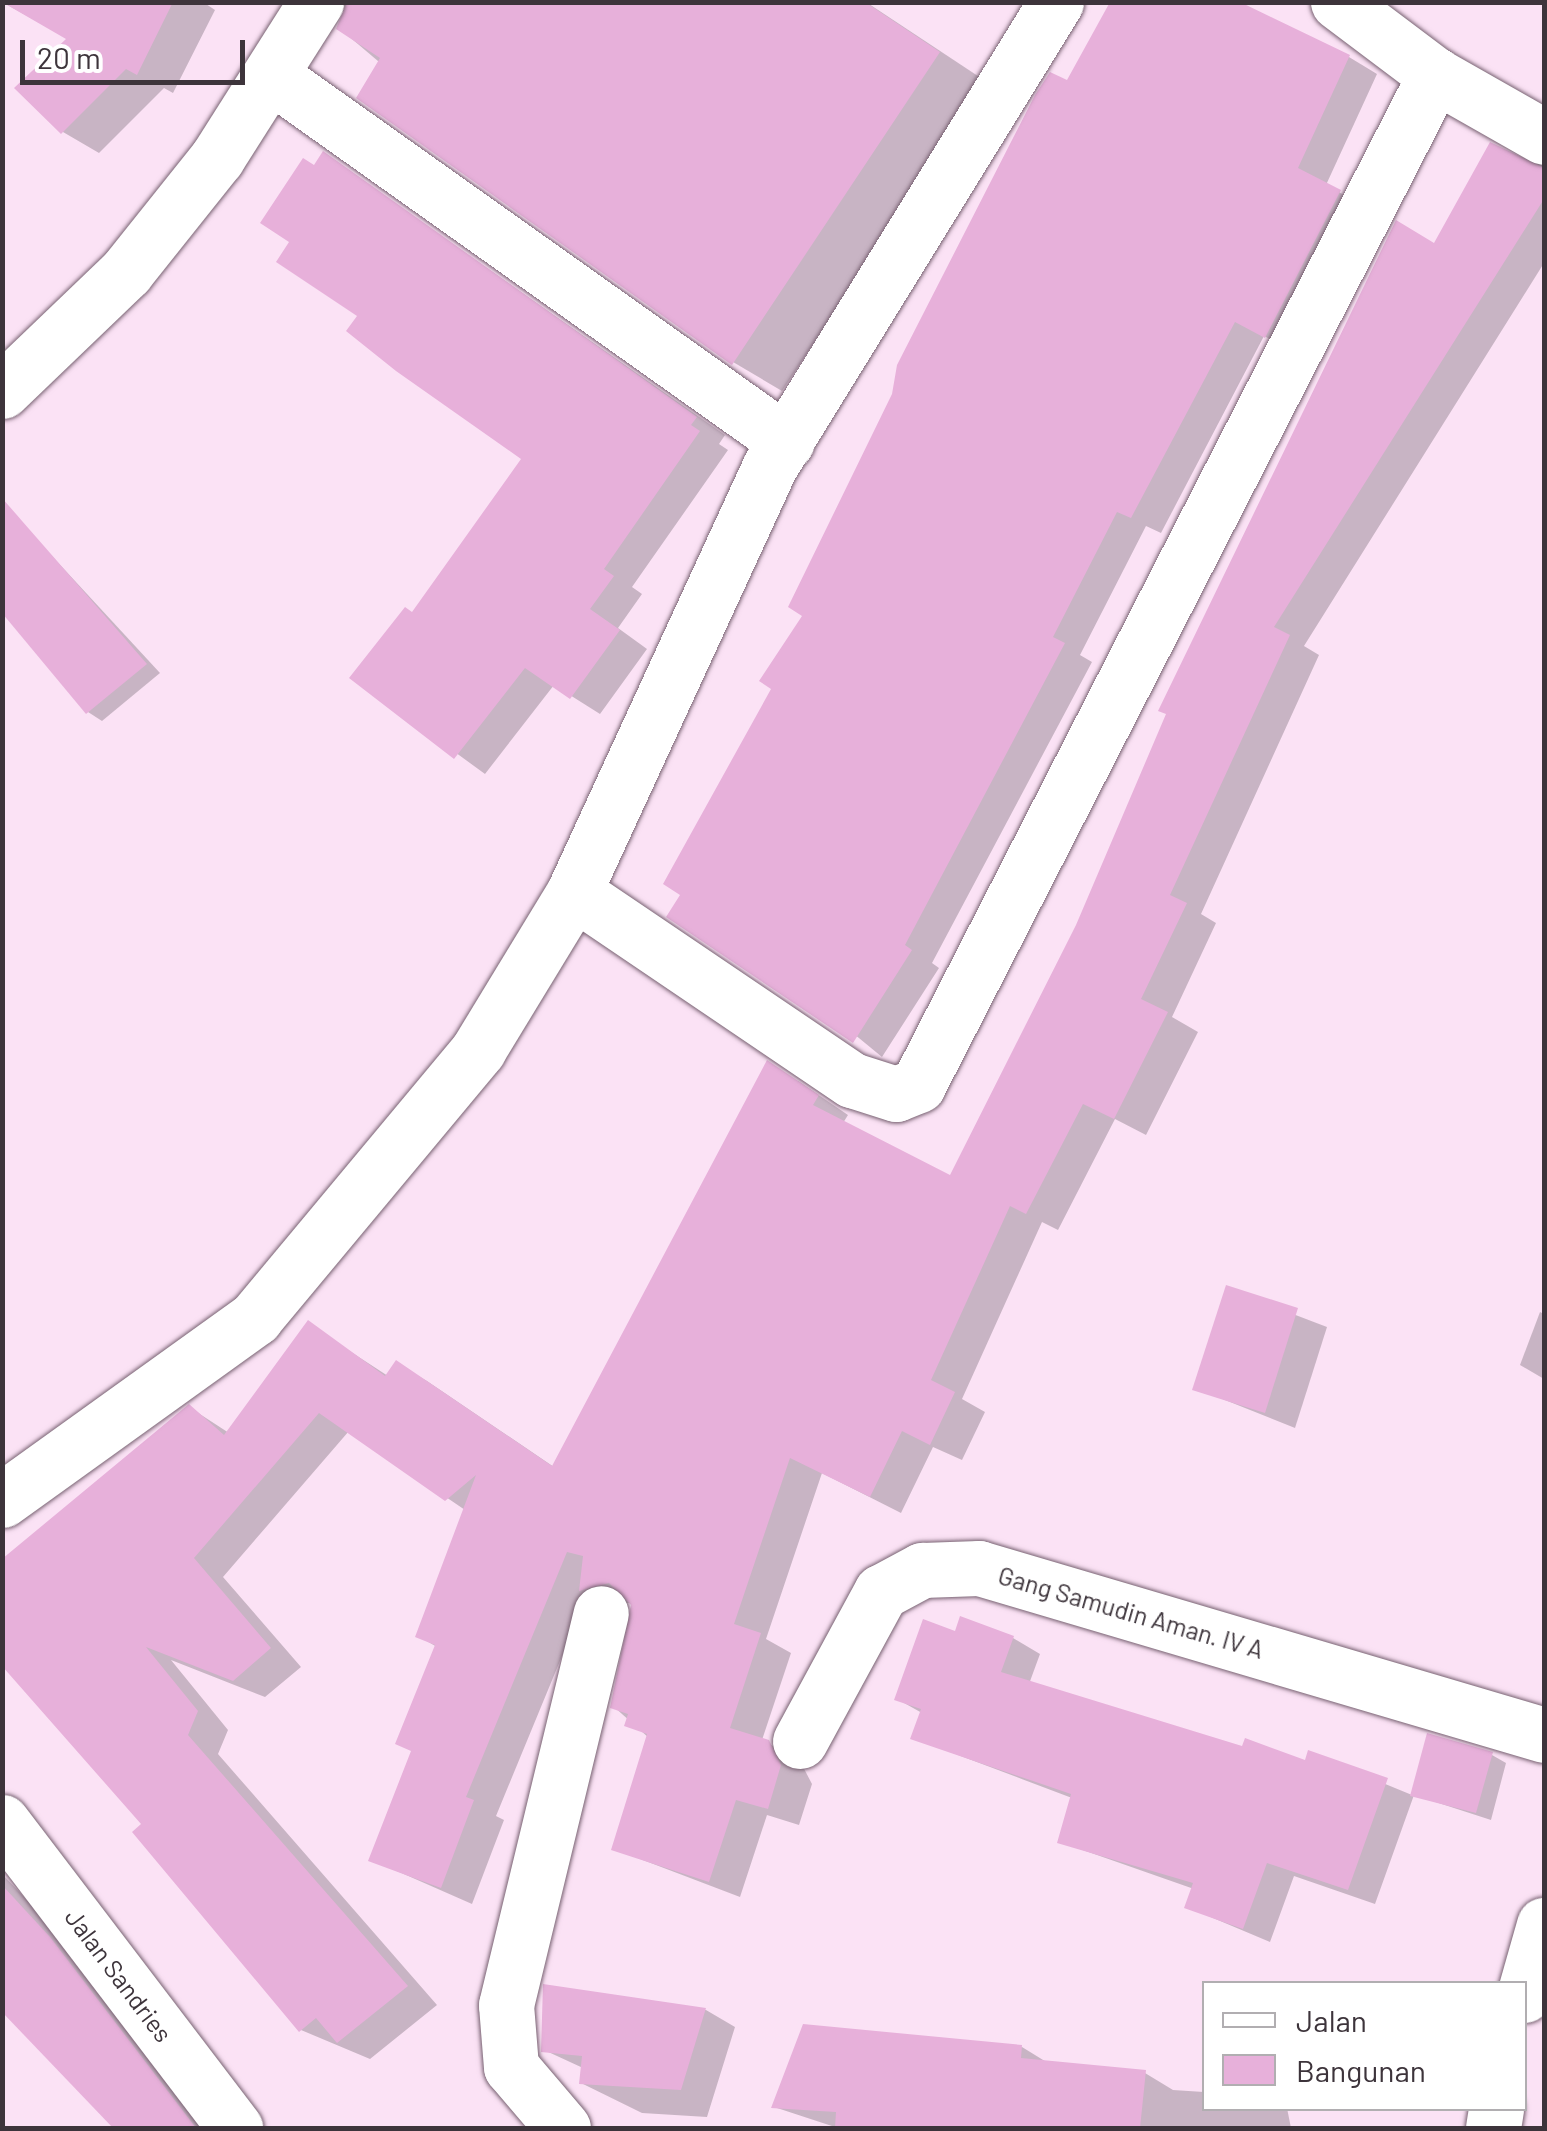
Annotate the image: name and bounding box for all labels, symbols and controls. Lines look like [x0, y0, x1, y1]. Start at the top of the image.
scale bar [25, 20, 250, 82]
text: 20 m [37, 39, 101, 75]
street label: Gang Samudin Aman. IV A [995, 1560, 1267, 1664]
street label: Jalan Sandries [59, 1902, 179, 2048]
legend [1202, 1981, 1527, 2111]
text: Jalan [1296, 2002, 1367, 2038]
text: Bangunan [1296, 2052, 1426, 2088]

